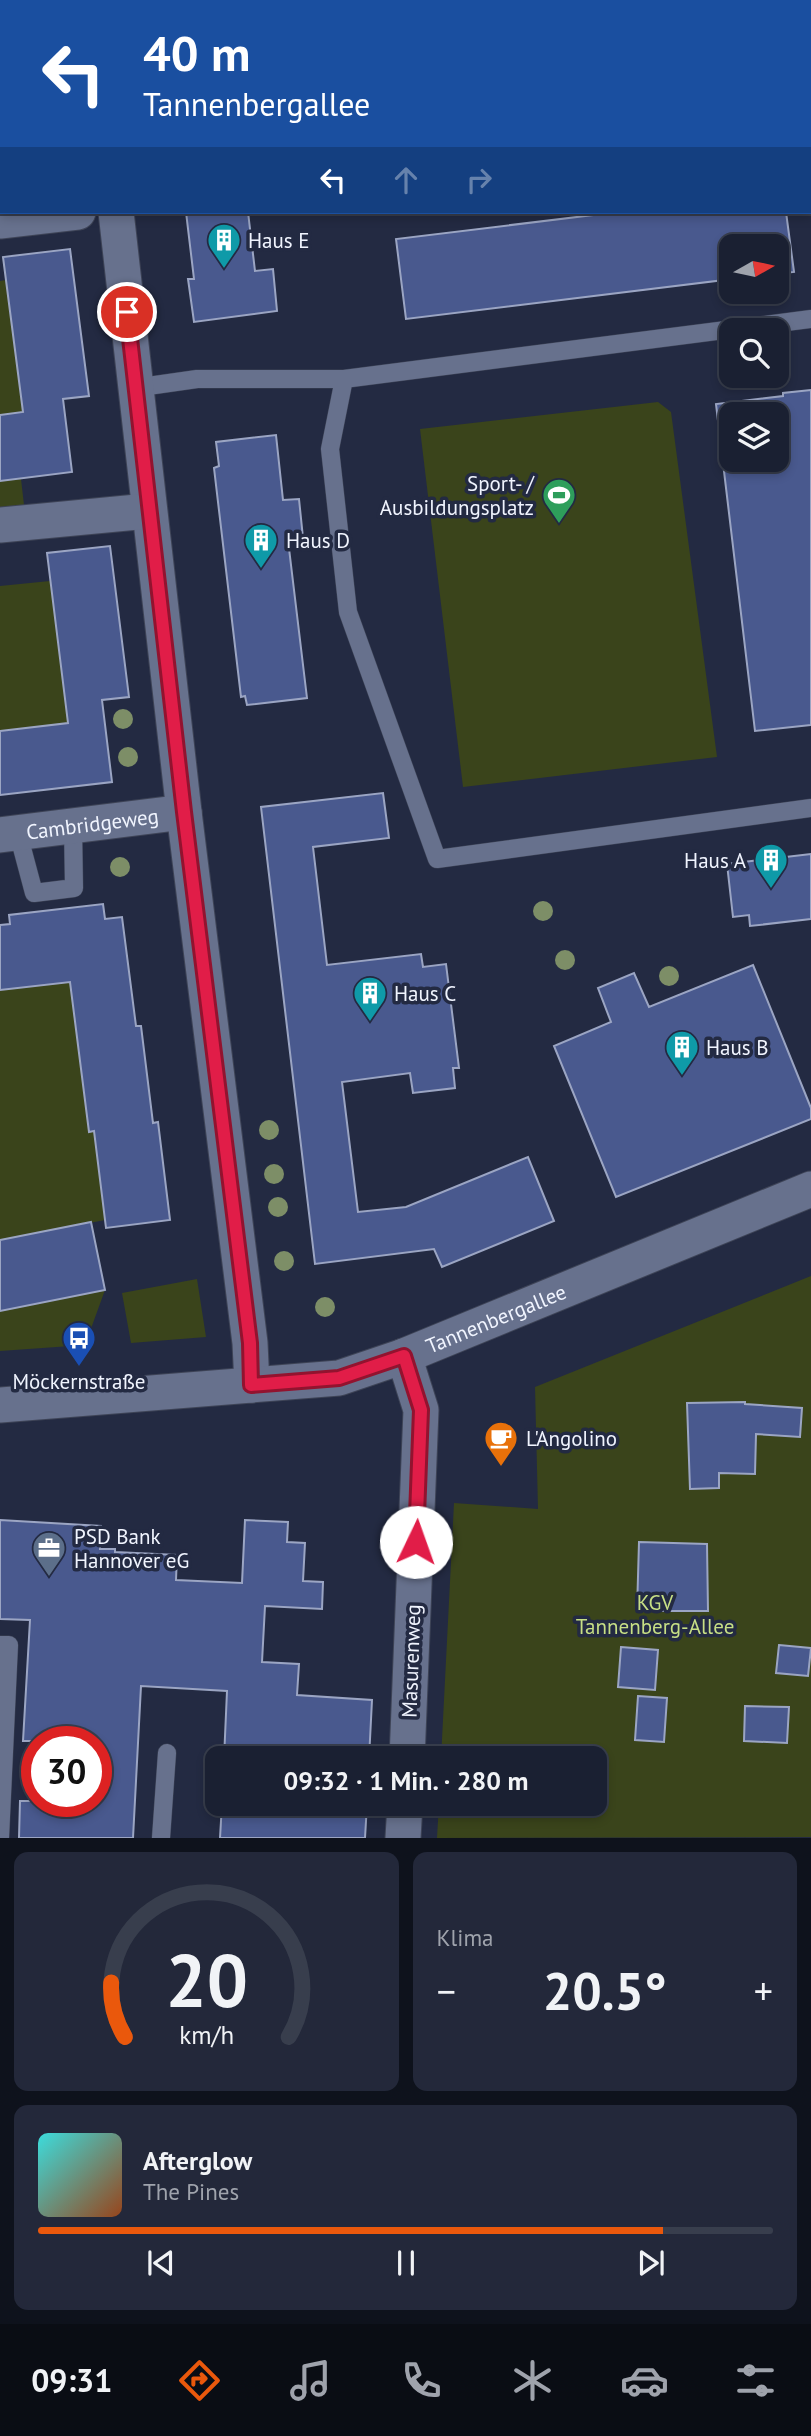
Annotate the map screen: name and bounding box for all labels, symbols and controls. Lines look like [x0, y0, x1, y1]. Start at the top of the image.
text: 40 m [143, 21, 250, 85]
icon: left [28, 28, 119, 119]
text: Tannenbergallee [143, 83, 370, 125]
icon: left [314, 161, 352, 199]
icon: ahead [387, 161, 425, 199]
icon: right [460, 161, 498, 199]
building icon: Haus E [205, 221, 243, 270]
place label: Haus E [248, 227, 310, 254]
north arrow [719, 234, 789, 304]
map controls [719, 234, 789, 472]
pin [97, 282, 157, 342]
icon: arrive [108, 293, 146, 331]
button: search [719, 318, 789, 388]
button: layers [719, 402, 789, 472]
place label: Sport- / Ausbildungsplatz [380, 470, 536, 521]
sports icon: Sport- / Ausbildungsplatz [540, 476, 578, 525]
building icon: Haus D [242, 521, 280, 570]
place label: Haus D [286, 527, 350, 554]
street label: Cambridgeweg [25, 802, 160, 845]
building icon: Haus A [752, 841, 790, 890]
place label: Haus A [684, 847, 747, 874]
building icon: Haus C [351, 974, 389, 1023]
place label: Haus C [394, 980, 456, 1007]
building icon: Haus B [663, 1028, 701, 1077]
place label: Haus B [706, 1034, 769, 1061]
street label: Tannenbergallee [422, 1277, 570, 1359]
bus stop icon: Möckernstraße [60, 1319, 98, 1368]
place label: Möckernstraße [12, 1368, 146, 1395]
cafe icon: L'Angolino [482, 1419, 520, 1468]
place label: L'Angolino [526, 1425, 617, 1452]
position arrow [379, 1505, 453, 1579]
place label: PSD Bank Hannover eG [74, 1523, 189, 1574]
office icon: PSD Bank Hannover eG [30, 1529, 68, 1578]
park label: KGV Tannenberg-Allee [576, 1589, 734, 1640]
street label: Masurenweg [396, 1604, 426, 1718]
speed limit sign: 30 [21, 1726, 112, 1817]
text: 09:32 · 1 Min. · 280 m [283, 1764, 529, 1797]
text: Klima [437, 1923, 494, 1952]
text: 20 [165, 1934, 248, 2028]
text: 20.5° [543, 1957, 667, 2024]
text: − [437, 1966, 456, 2015]
text: + [754, 1966, 773, 2015]
text: km/h [179, 2019, 234, 2051]
text: Afterglow [143, 2144, 252, 2177]
text: The Pines [143, 2177, 239, 2206]
icon: previous [142, 2244, 180, 2282]
icon: pause [387, 2244, 425, 2282]
icon: next [632, 2244, 670, 2282]
icon: directions [175, 2356, 224, 2405]
icon: music [286, 2356, 335, 2405]
icon: phone [397, 2356, 446, 2405]
icon: climate [508, 2356, 557, 2405]
icon: car [620, 2356, 669, 2405]
icon: filters [731, 2356, 780, 2405]
text: 09:31 [31, 2359, 112, 2401]

